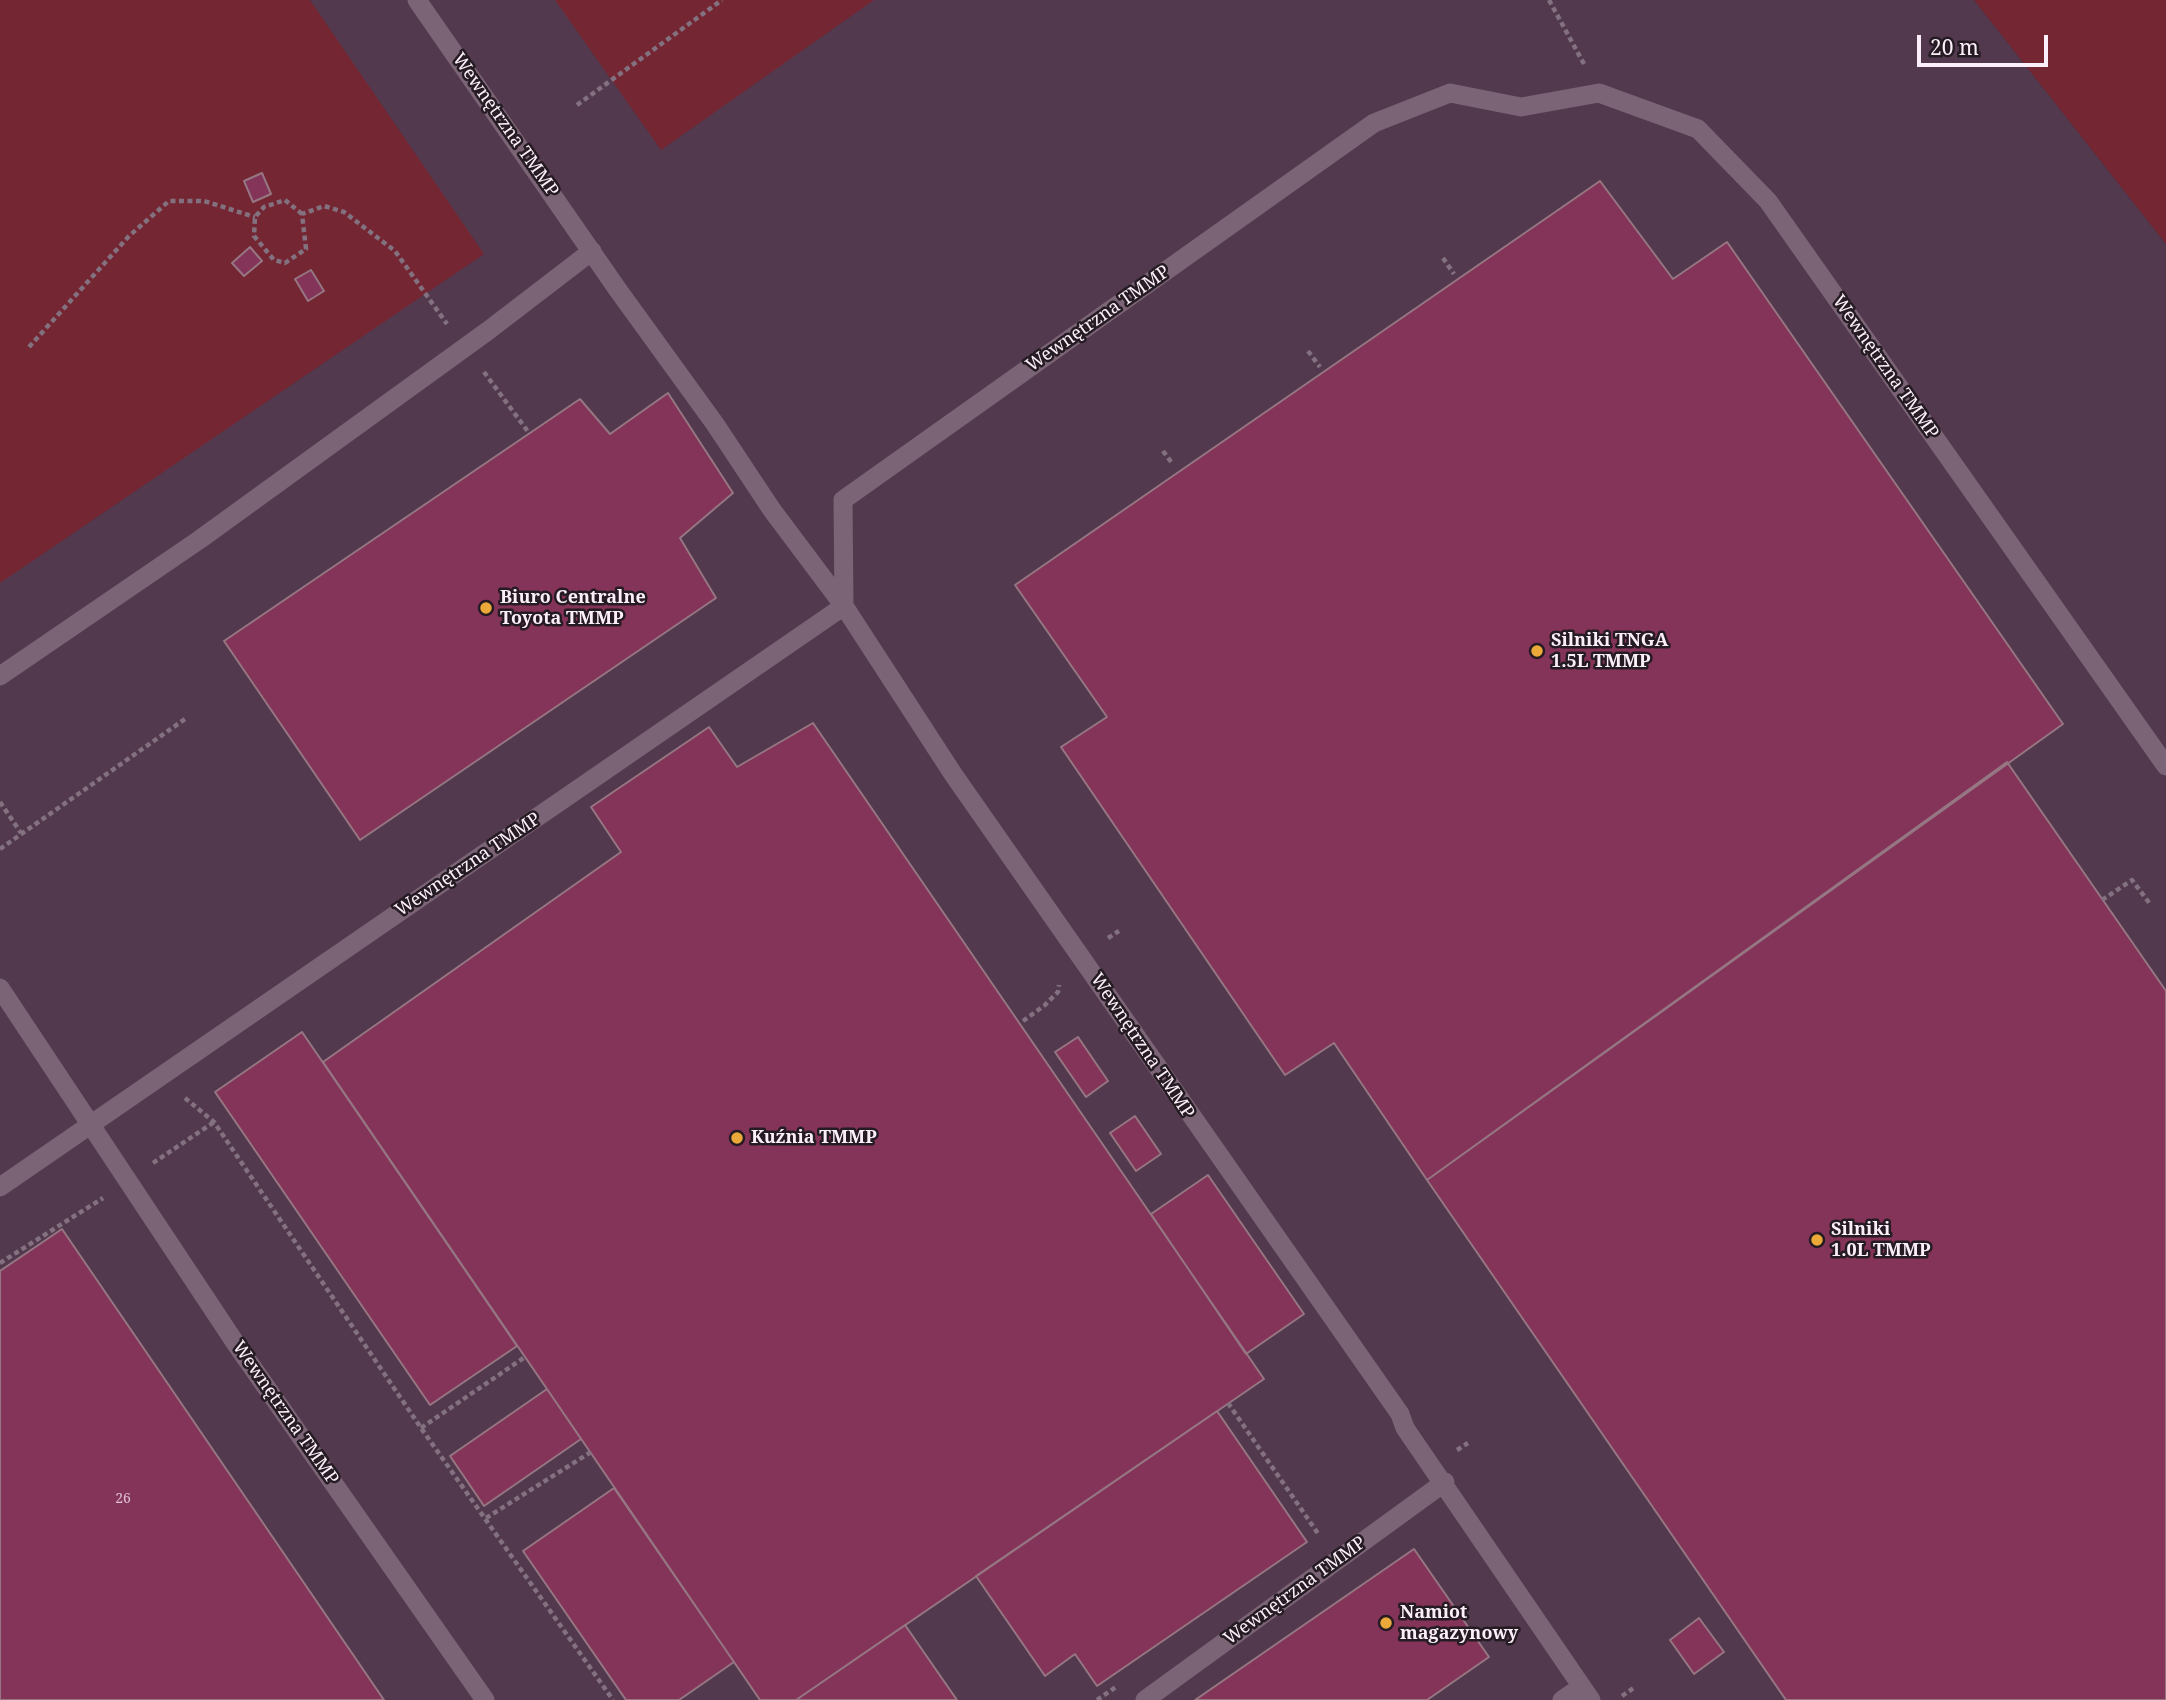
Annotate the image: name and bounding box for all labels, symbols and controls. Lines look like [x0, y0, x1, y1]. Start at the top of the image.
scale bar [1921, 21, 2052, 65]
text: 20 m [1930, 33, 1979, 61]
street label: Wewnętrzna TMMP [447, 49, 563, 201]
street label: Wewnętrzna TMMP [1022, 261, 1174, 377]
street label: Wewnętrzna TMMP [1827, 291, 1943, 443]
place label: Biuro Centralne Toyota TMMP [500, 587, 646, 630]
marker: Biuro Centralne Toyota TMMP [478, 600, 494, 616]
place label: Silniki TNGA 1.5L TMMP [1551, 630, 1668, 672]
marker: Silniki TNGA 1.5L TMMP [1529, 643, 1545, 659]
street label: Wewnętrzna TMMP [391, 808, 545, 922]
street label: Wewnętrzna TMMP [1085, 969, 1199, 1123]
place label: Kuźnia TMMP [751, 1127, 877, 1149]
marker: Kuźnia TMMP [729, 1130, 745, 1146]
place label: Silniki 1.0L TMMP [1831, 1219, 1931, 1262]
marker: Silniki 1.0L TMMP [1809, 1232, 1825, 1248]
street label: Wewnętrzna TMMP [227, 1337, 343, 1489]
house number: 26 [115, 1491, 131, 1507]
street label: Wewnętrzna TMMP [1220, 1532, 1370, 1650]
place label: Namiot magazynowy [1400, 1602, 1518, 1644]
marker: Namiot magazynowy [1378, 1615, 1394, 1631]

